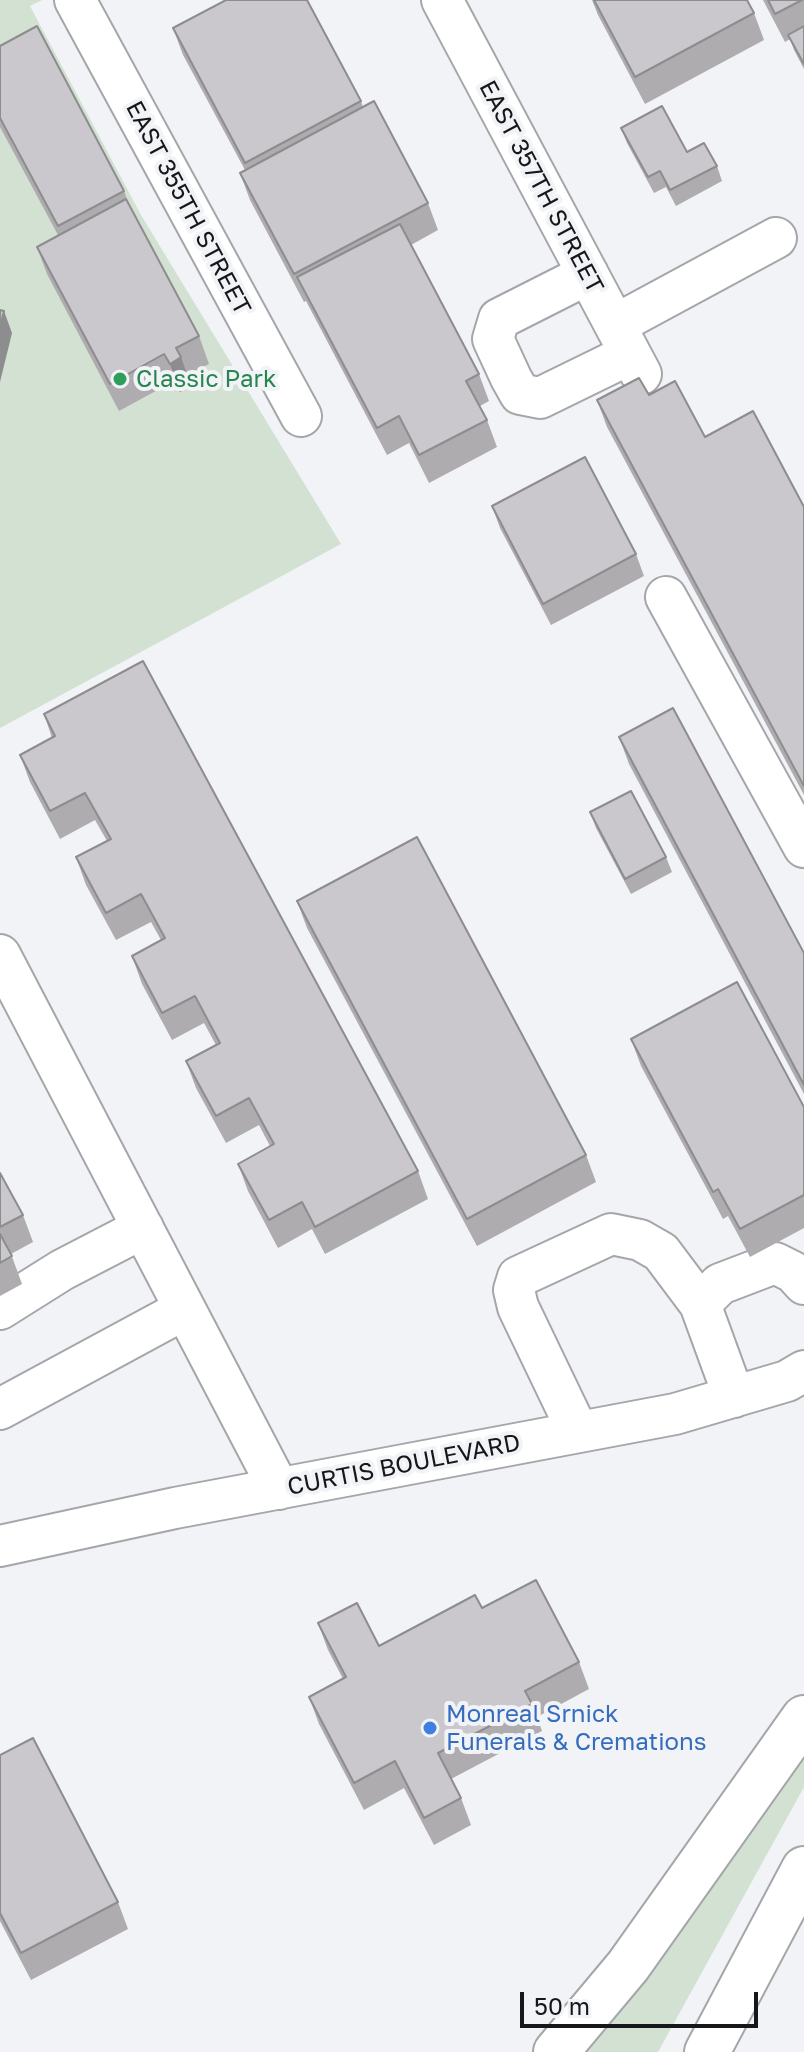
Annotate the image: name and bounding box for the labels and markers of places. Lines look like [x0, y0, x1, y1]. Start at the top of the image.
place label: Classic Park [136, 365, 276, 393]
marker: Classic Park [111, 370, 129, 388]
place label: Monreal Srnick Funerals & Cremations [446, 1700, 706, 1756]
marker: Monreal Srnick Funerals & Cremations [421, 1719, 439, 1737]

